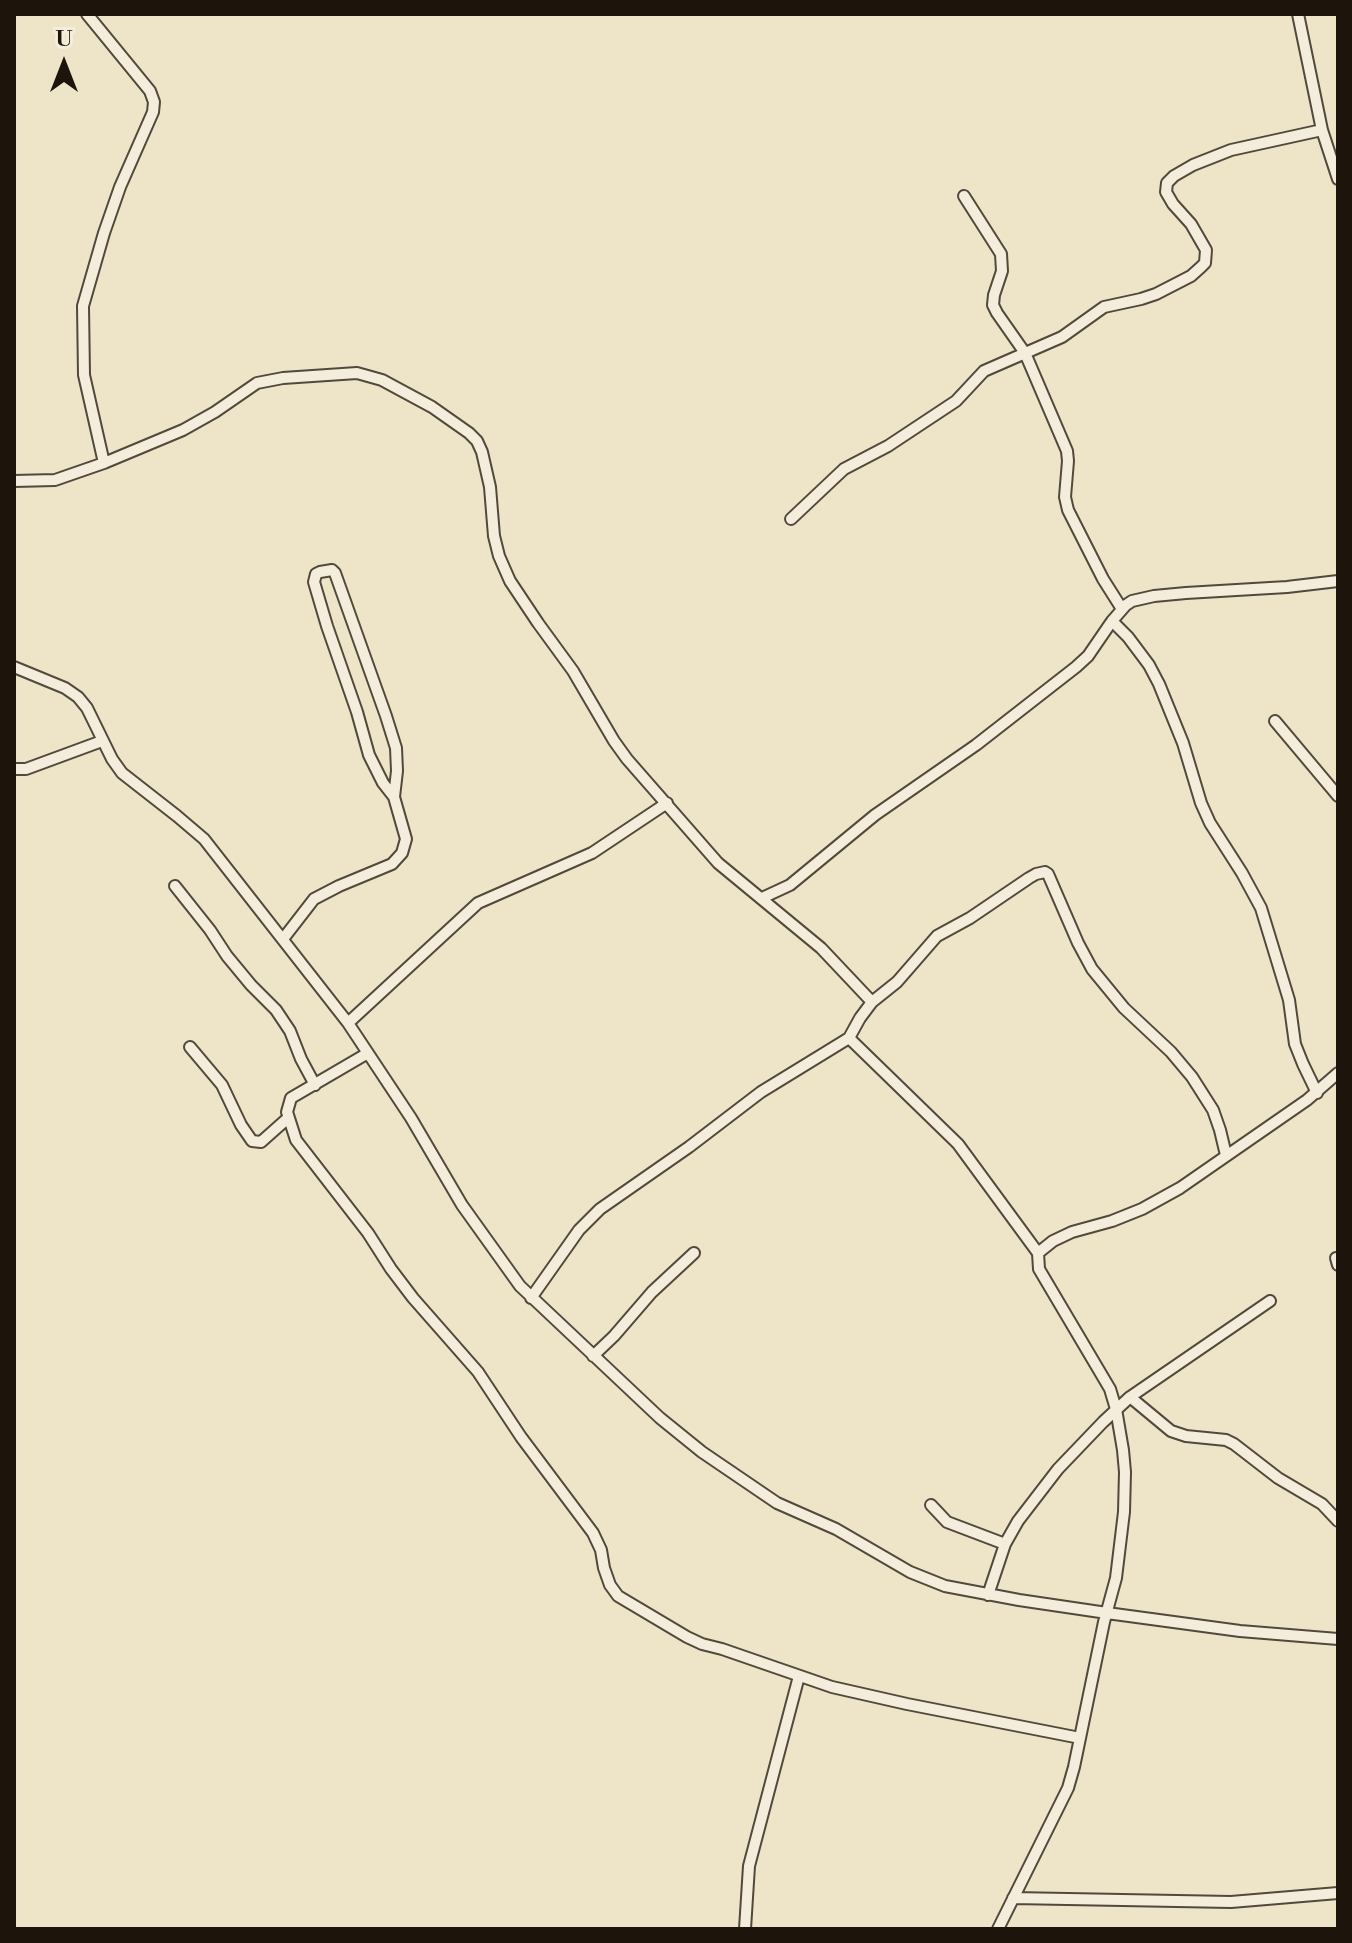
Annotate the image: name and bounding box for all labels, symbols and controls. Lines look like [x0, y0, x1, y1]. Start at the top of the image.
north arrow [24, 24, 104, 104]
text: U [55, 26, 73, 53]

